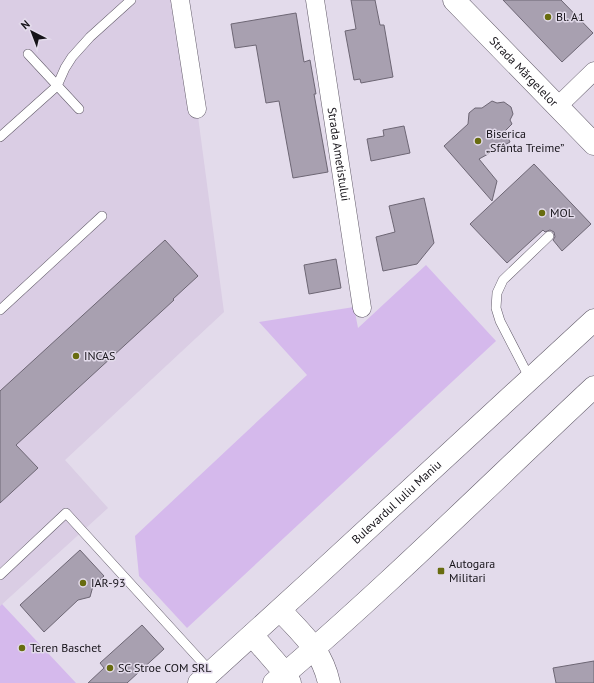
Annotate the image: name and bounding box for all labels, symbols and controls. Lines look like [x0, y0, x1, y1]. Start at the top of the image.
place label: Bl. A1 [556, 9, 585, 24]
north arrow [12, 12, 52, 52]
marker: Bl. A1 [543, 12, 553, 22]
text: N [18, 17, 33, 32]
street label: Strada Mărgelelor [487, 33, 561, 110]
street label: Strada Ametistului [324, 106, 354, 202]
place label: Biserica „Sfânta Treime” [486, 126, 564, 155]
marker: Biserica „Sfânta Treime” [473, 136, 483, 146]
place label: MOL [550, 205, 574, 220]
marker: MOL [537, 208, 547, 218]
place label: INCAS [84, 348, 115, 363]
marker: INCAS [71, 351, 81, 361]
street label: Bulevardul Iuliu Maniu [348, 457, 444, 547]
place label: Autogara Militari [449, 556, 495, 585]
marker: Autogara Militari [436, 566, 446, 576]
place label: IAR-93 [91, 575, 126, 590]
marker: IAR-93 [78, 578, 88, 588]
place label: Teren Baschet [30, 640, 101, 655]
marker: Teren Baschet [17, 643, 27, 653]
place label: SC Stroe COM SRL [118, 660, 211, 675]
marker: SC Stroe COM SRL [105, 663, 115, 673]

